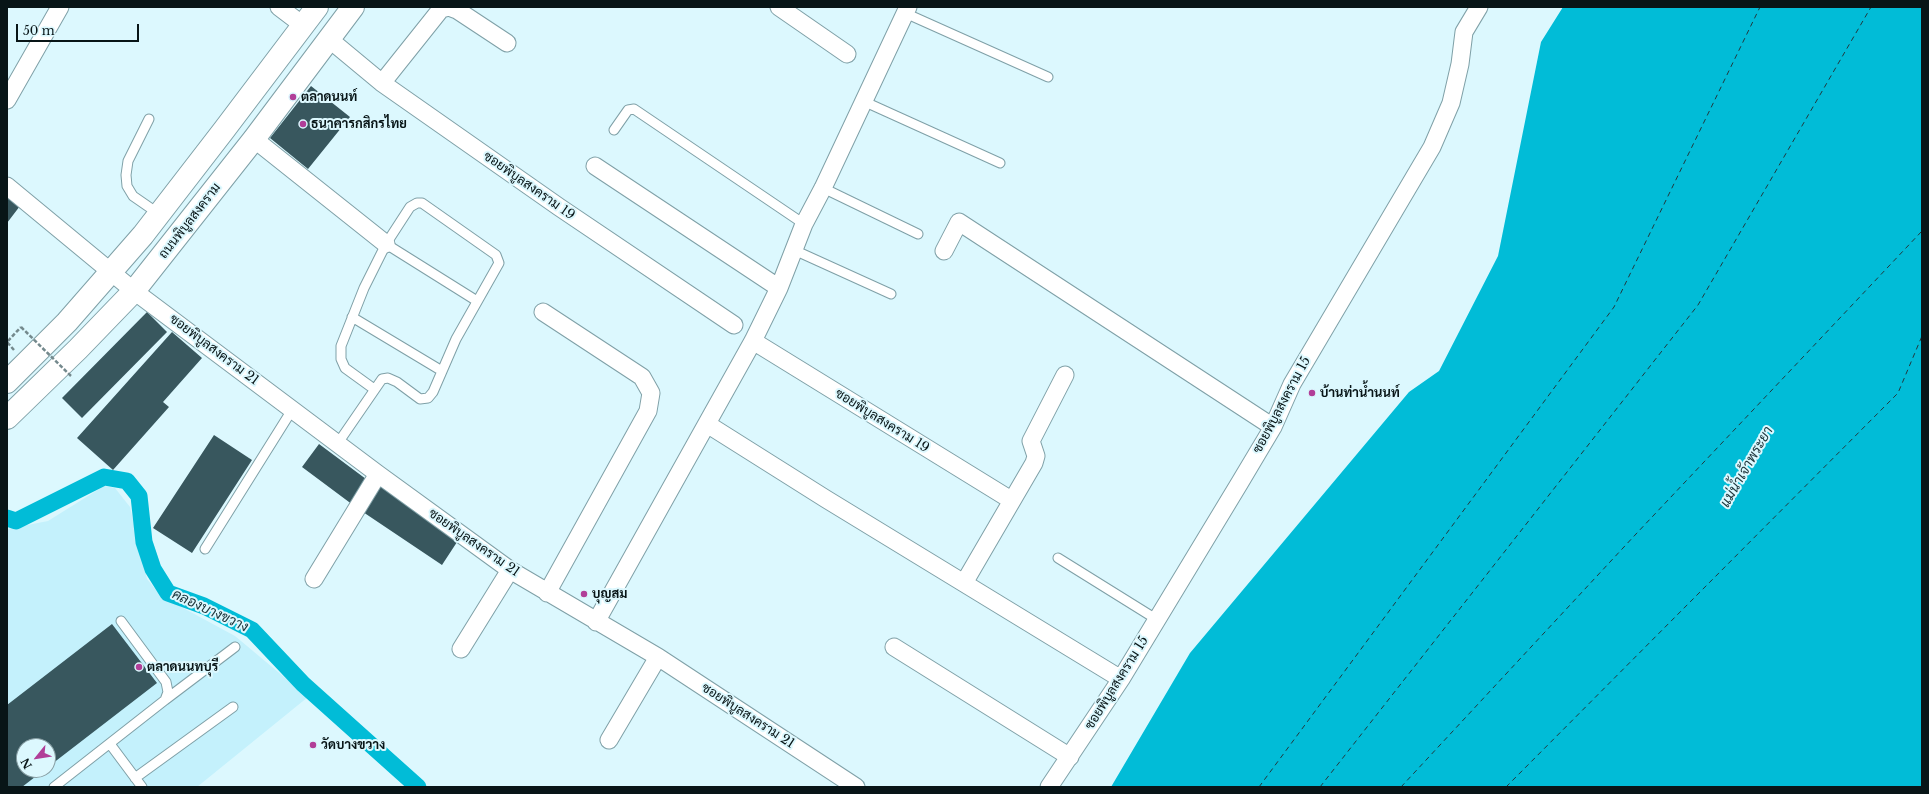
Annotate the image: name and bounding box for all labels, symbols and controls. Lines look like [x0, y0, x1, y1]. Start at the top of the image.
scale bar [18, 16, 141, 42]
text: 50 m [23, 23, 55, 38]
place label: ตลาดนนท์ [301, 89, 357, 105]
marker: ตลาดนนท์ [288, 92, 298, 102]
place label: ธนาคารกสิกรไทย [311, 116, 407, 132]
marker: ธนาคารกสิกรไทย [298, 119, 308, 129]
street label: ซอยพิบูลสงคราม 19 [480, 149, 578, 223]
street label: ถนนพิบูลสงคราม [156, 180, 224, 262]
street label: ซอยพิบูลสงคราม 21 [166, 311, 262, 389]
street label: ซอยพิบูลสงคราม 15 [1250, 354, 1314, 456]
place label: บ้านท่าน้ำนนท์ [1320, 385, 1400, 401]
street label: ซอยพิบูลสงคราม 19 [832, 386, 932, 456]
marker: บ้านท่าน้ำนนท์ [1307, 388, 1317, 398]
water label: แม่น้ำเจ้าพระยา [1717, 424, 1777, 510]
street label: ซอยพิบูลสงคราม 21 [425, 506, 523, 580]
water label: คลองบางขวาง [169, 586, 251, 636]
place label: บุญสม [592, 586, 627, 602]
marker: บุญสม [579, 589, 589, 599]
street label: ซอยพิบูลสงคราม 15 [1082, 633, 1152, 733]
place label: ตลาดนนทบุรี [147, 659, 218, 675]
marker: ตลาดนนทบุรี [134, 662, 144, 672]
street label: ซอยพิบูลสงคราม 21 [699, 680, 797, 752]
place label: วัดบางขวาง [321, 737, 385, 753]
north arrow [16, 738, 56, 778]
marker: วัดบางขวาง [308, 740, 318, 750]
text: N [18, 756, 35, 771]

